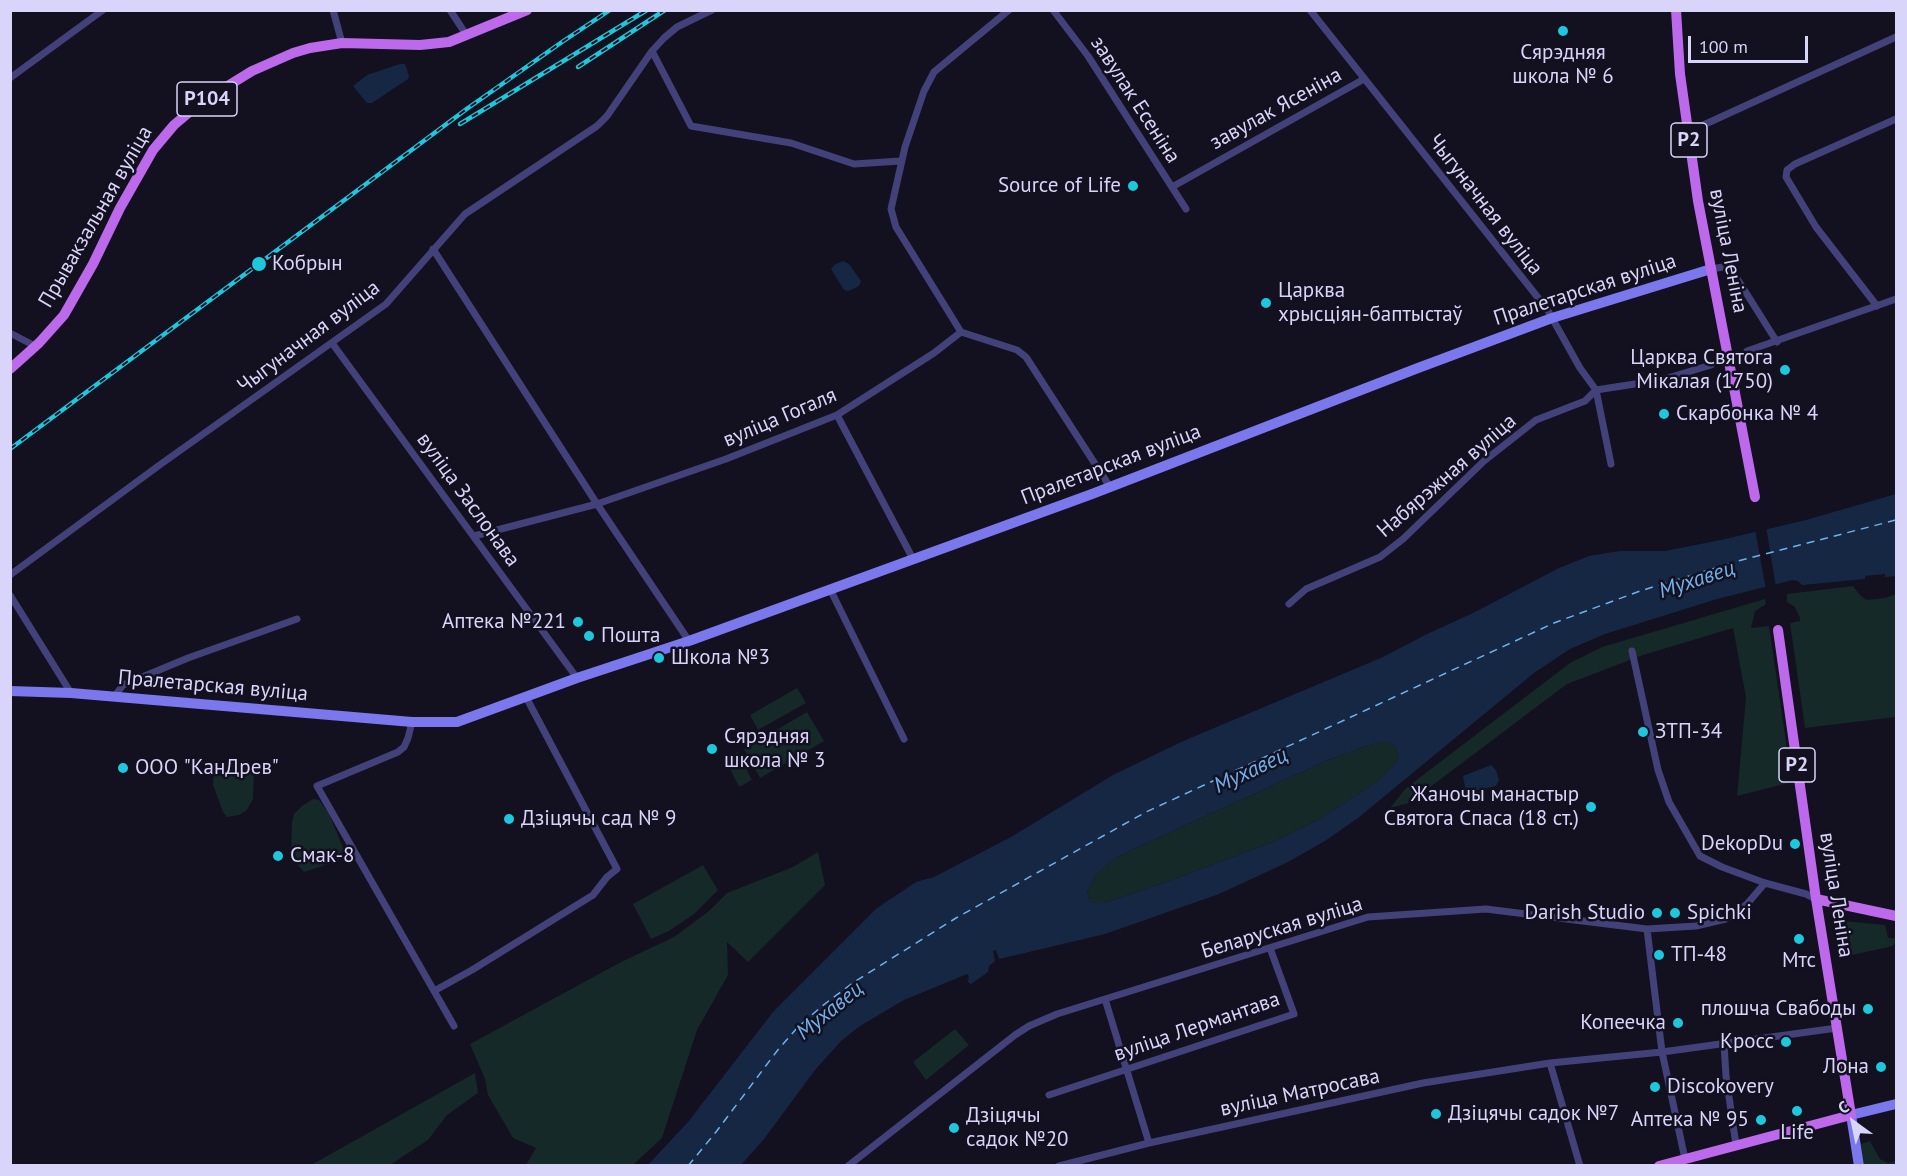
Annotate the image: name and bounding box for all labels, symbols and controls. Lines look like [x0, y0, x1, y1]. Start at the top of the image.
marker: Сярэдняя школа № 6 [1556, 24, 1570, 38]
scale bar [1691, 24, 1811, 62]
street label: завулак Есеніна [1085, 32, 1185, 168]
text: 100 m [1699, 35, 1748, 58]
place label: Сярэдняя школа № 6 [1512, 40, 1614, 90]
street label: завулак Ясеніна [1206, 62, 1346, 156]
road number: Р104 [177, 82, 237, 116]
street label: Прывакзальная вуліца [34, 122, 158, 312]
road number: Р2 [1671, 123, 1707, 157]
street label: Чыгуначная вуліца [1422, 130, 1548, 280]
place label: Source of Life [998, 173, 1121, 199]
marker: Source of Life [1126, 179, 1140, 193]
street label: вуліца Леніна [1704, 187, 1752, 315]
street label: Пралетарская вуліца [1490, 249, 1680, 331]
place label: Кобрын [272, 251, 343, 277]
marker: Кобрын [250, 255, 268, 273]
street label: Чыгуначная вуліца [233, 275, 385, 399]
place label: Царква хрысціян-баптыстаў [1278, 278, 1462, 328]
marker: Царква хрысціян-баптыстаў [1259, 296, 1273, 310]
place label: Царква Святога Мікалая (1750) [1630, 345, 1773, 395]
marker: Царква Святога Мікалая (1750) [1778, 363, 1792, 377]
street label: вуліца Гогаля [720, 383, 840, 453]
place label: Скарбонка № 4 [1676, 401, 1818, 427]
marker: Скарбонка № 4 [1657, 407, 1671, 421]
street label: Набярэжная вуліца [1372, 409, 1522, 543]
street label: Пралетарская вуліца [1018, 419, 1204, 511]
street label: вуліца Заслонава [411, 428, 525, 572]
water label: Мухавец [1656, 555, 1738, 605]
place label: Аптека №221 [442, 609, 566, 635]
marker: Аптека №221 [571, 615, 585, 629]
place label: Пошта [601, 623, 660, 649]
marker: Пошта [582, 629, 596, 643]
place label: Школа №3 [671, 645, 770, 671]
marker: Школа №3 [652, 651, 666, 665]
street label: Пралетарская вуліца [117, 665, 309, 707]
place label: ЗТП-34 [1655, 719, 1722, 745]
place label: Сярэдняя школа № 3 [724, 724, 826, 774]
marker: ЗТП-34 [1636, 725, 1650, 739]
marker: Сярэдняя школа № 3 [705, 742, 719, 756]
water label: Мухавец [1210, 742, 1292, 800]
road number: Р2 [1779, 748, 1815, 782]
place label: ООО "КанДрев" [135, 755, 279, 781]
marker: ООО "КанДрев" [116, 761, 130, 775]
place label: Жаночы манастыр Святога Спаса (18 ст.) [1384, 782, 1579, 832]
marker: Жаночы манастыр Святога Спаса (18 ст.) [1584, 800, 1598, 814]
place label: Дзіцячы сад № 9 [521, 806, 677, 832]
marker: Дзіцячы сад № 9 [502, 812, 516, 826]
place label: DekopDu [1701, 831, 1783, 857]
street label: вуліца Леніна [1814, 831, 1858, 959]
marker: DekopDu [1788, 837, 1802, 851]
place label: Смак-8 [290, 843, 355, 869]
marker: Смак-8 [271, 849, 285, 863]
street label: Беларуская вуліца [1198, 892, 1366, 964]
place label: Darish Studio [1524, 900, 1645, 926]
place label: Spichki [1687, 900, 1752, 926]
marker: Darish Studio [1650, 906, 1664, 920]
marker: Spichki [1668, 906, 1682, 920]
marker: Мтс [1792, 932, 1806, 946]
place label: ТП-48 [1671, 942, 1727, 968]
marker: ТП-48 [1652, 948, 1666, 962]
place label: Мтс [1782, 948, 1816, 974]
water label: Мухавец [791, 976, 869, 1046]
street label: вуліца Лермантава [1111, 987, 1283, 1067]
place label: плошча Свабоды [1701, 996, 1856, 1022]
marker: плошча Свабоды [1861, 1002, 1875, 1016]
place label: Копеечка [1580, 1010, 1666, 1036]
marker: Копеечка [1671, 1016, 1685, 1030]
place label: Кросс [1720, 1029, 1774, 1055]
marker: Кросс [1779, 1035, 1793, 1049]
place label: Лона [1823, 1054, 1869, 1080]
marker: Лона [1874, 1060, 1888, 1074]
street label: вуліца Матросава [1218, 1064, 1382, 1122]
place label: Discokovery [1667, 1074, 1774, 1100]
marker: Discokovery [1648, 1080, 1662, 1094]
north arrow [1823, 1092, 1883, 1152]
text: С [1834, 1096, 1852, 1118]
place label: Дзіцячы садок №7 [1448, 1101, 1619, 1127]
place label: Дзіцячы садок №20 [966, 1103, 1069, 1153]
marker: Life [1790, 1104, 1804, 1118]
marker: Дзіцячы садок №7 [1429, 1107, 1443, 1121]
place label: Аптека № 95 [1631, 1107, 1749, 1133]
marker: Аптека № 95 [1754, 1113, 1768, 1127]
place label: Life [1780, 1120, 1814, 1146]
marker: Дзіцячы садок №20 [947, 1121, 961, 1135]

